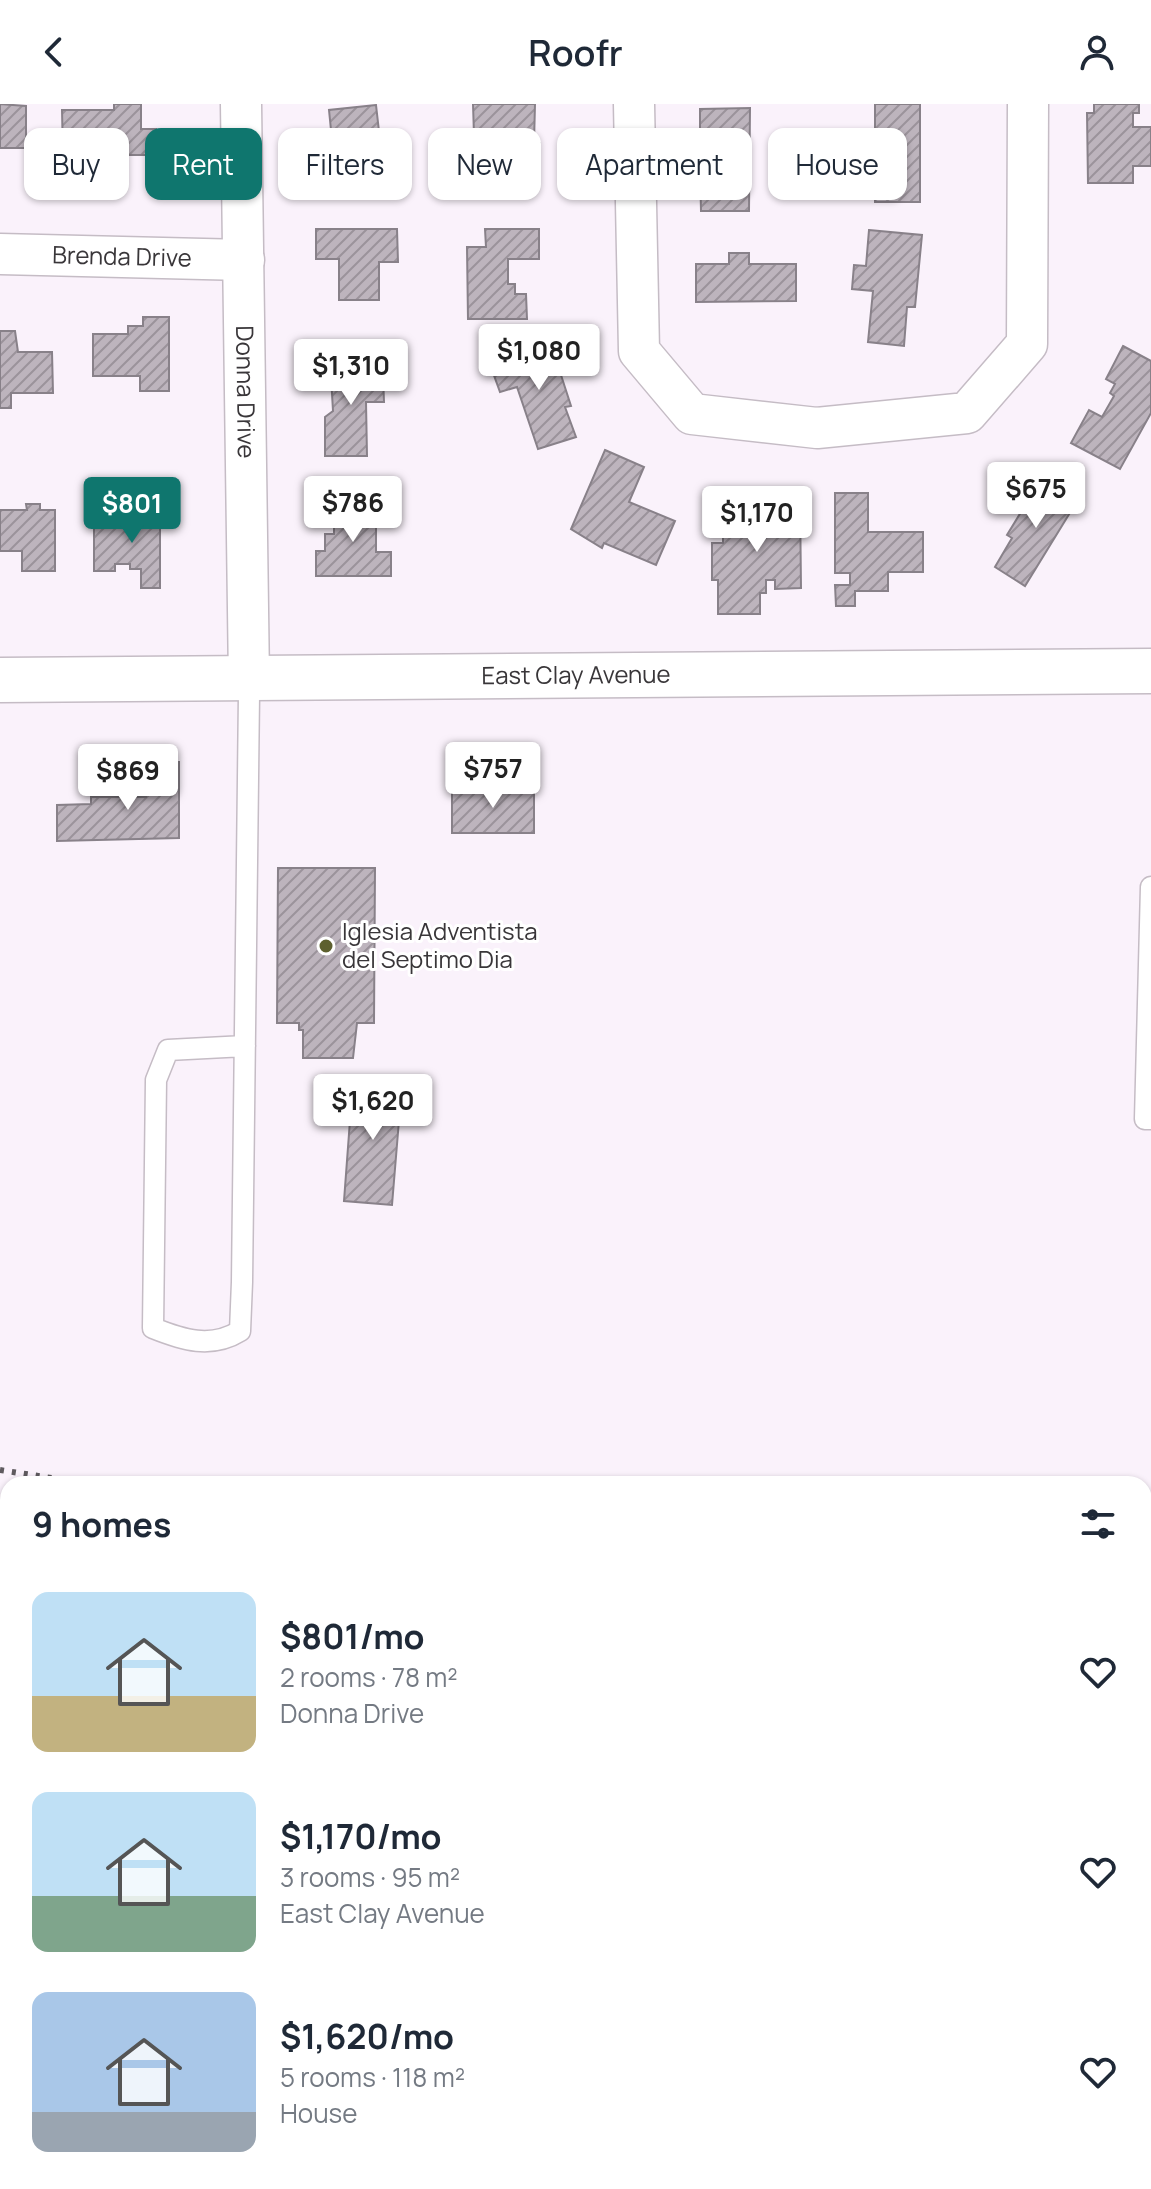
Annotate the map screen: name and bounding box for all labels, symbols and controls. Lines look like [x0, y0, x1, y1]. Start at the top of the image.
text: Roofr [528, 28, 623, 77]
icon: back [32, 30, 76, 74]
icon: person [1075, 30, 1119, 74]
chip: Buy [24, 128, 129, 200]
chip: Rent [145, 128, 262, 200]
chip: Filters [278, 128, 412, 200]
chip: New [428, 128, 541, 200]
chip: Apartment [557, 128, 752, 200]
chip: House [768, 128, 907, 200]
street label: Brenda Drive [52, 237, 192, 274]
pin: $1,080 [474, 324, 604, 392]
street label: Donna Drive [229, 325, 264, 459]
text: $1,080 [497, 332, 581, 368]
pin: $1,310 [286, 339, 416, 407]
text: $1,310 [312, 347, 390, 383]
pin: $675 [989, 462, 1083, 530]
text: $675 [1005, 470, 1067, 506]
pin: $786 [306, 476, 400, 544]
pin: $801 [85, 477, 179, 545]
text: $786 [322, 484, 384, 520]
text: $801 [102, 485, 162, 521]
pin: $1,170 [692, 486, 822, 554]
text: $1,170 [720, 494, 794, 530]
street label: East Clay Avenue [481, 657, 671, 691]
pin: $757 [446, 742, 540, 810]
pin: $869 [81, 744, 175, 812]
text: $757 [463, 750, 523, 786]
text: $869 [96, 752, 160, 788]
place label: Iglesia Adventista del Septimo Dia [342, 914, 538, 975]
marker: Iglesia Adventista del Septimo Dia [317, 937, 335, 955]
pin: $1,620 [308, 1074, 438, 1142]
text: $1,620 [331, 1082, 415, 1118]
text: 9 homes [32, 1501, 171, 1547]
icon: filters [1076, 1502, 1120, 1546]
text: $801/mo [280, 1613, 424, 1659]
icon: home [96, 1624, 192, 1720]
icon: heart [1076, 1650, 1120, 1694]
text: 2 rooms · 78 m² [280, 1659, 458, 1695]
text: Donna Drive [280, 1695, 424, 1731]
text: $1,170/mo [280, 1813, 442, 1859]
icon: home [96, 1824, 192, 1920]
icon: heart [1076, 1850, 1120, 1894]
text: 3 rooms · 95 m² [280, 1859, 460, 1895]
text: East Clay Avenue [280, 1895, 485, 1931]
text: $1,620/mo [280, 2013, 454, 2059]
icon: home [96, 2024, 192, 2120]
icon: heart [1076, 2050, 1120, 2094]
text: 5 rooms · 118 m² [280, 2059, 465, 2095]
text: House [280, 2095, 357, 2131]

